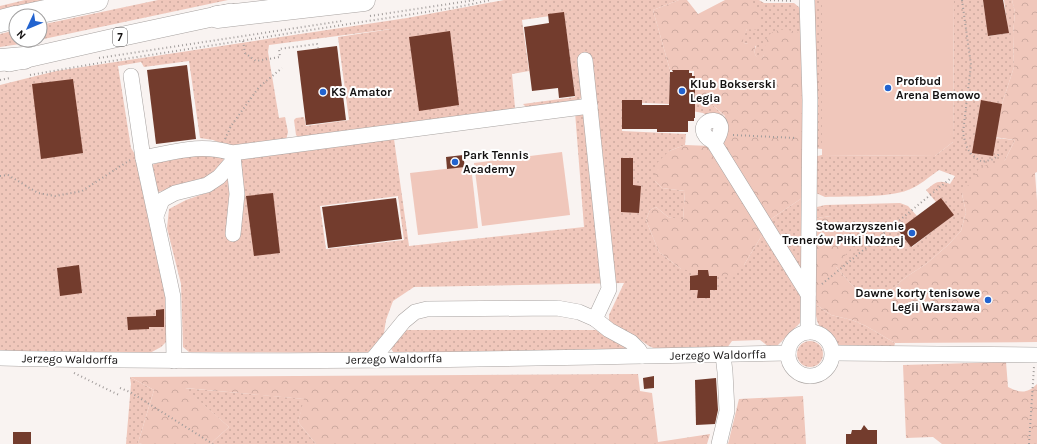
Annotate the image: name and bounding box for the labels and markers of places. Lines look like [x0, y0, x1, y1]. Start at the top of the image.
place label: Profbud Arena Bemowo [896, 74, 981, 102]
place label: Klub Bokserski Legia [690, 77, 776, 105]
marker: Profbud Arena Bemowo [883, 83, 893, 93]
place label: KS Amator [331, 85, 392, 99]
marker: Klub Bokserski Legia [677, 86, 687, 96]
marker: KS Amator [318, 87, 328, 97]
place label: Park Tennis Academy [463, 148, 529, 176]
marker: Park Tennis Academy [450, 157, 460, 167]
place label: Stowarzyszenie Trenerów Piłki Nożnej [782, 219, 904, 247]
marker: Stowarzyszenie Trenerów Piłki Nożnej [907, 228, 917, 238]
place label: Dawne korty tenisowe Legii Warszawa [855, 286, 980, 314]
marker: Dawne korty tenisowe Legii Warszawa [983, 295, 993, 305]

